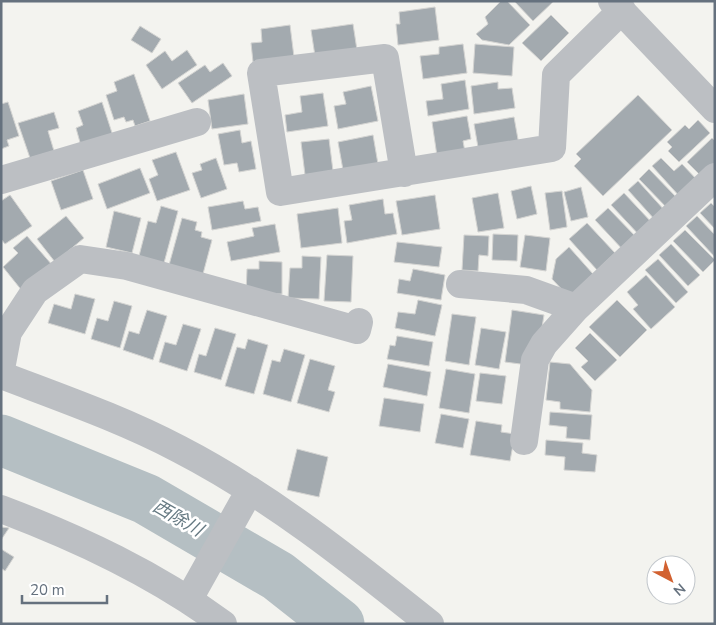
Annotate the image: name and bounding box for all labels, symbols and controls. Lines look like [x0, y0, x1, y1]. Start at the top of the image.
water label: 西除川 [149, 494, 209, 543]
north arrow [646, 555, 696, 605]
scale bar [22, 572, 108, 604]
text: N [669, 579, 689, 600]
text: 20 m [30, 580, 65, 600]

